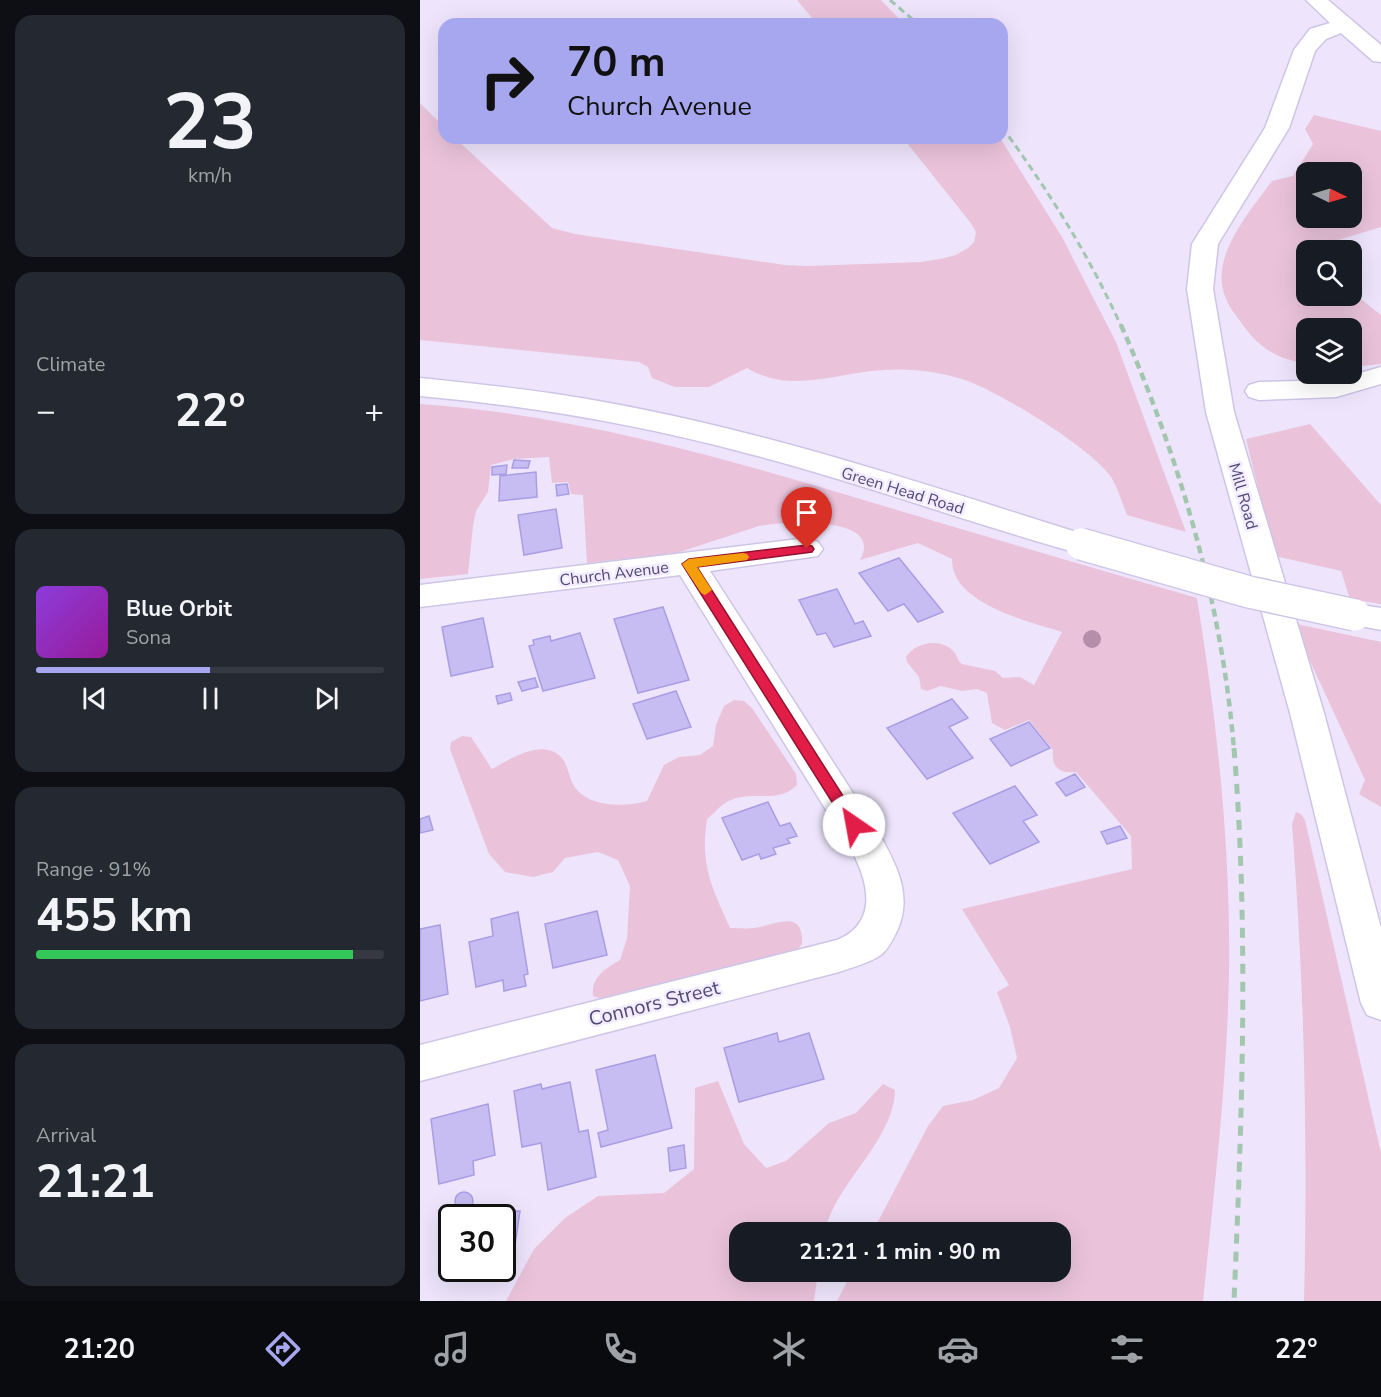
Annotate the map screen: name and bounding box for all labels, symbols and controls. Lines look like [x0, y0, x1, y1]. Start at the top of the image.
text: 70 m [567, 34, 666, 91]
icon: right [468, 42, 546, 120]
text: 23 [163, 69, 257, 176]
text: Church Avenue [567, 88, 752, 125]
text: km/h [188, 162, 232, 189]
north arrow [1296, 162, 1362, 228]
map controls [1296, 162, 1362, 384]
button: search [1296, 240, 1362, 306]
button: layers [1296, 318, 1362, 384]
text: Climate [36, 351, 105, 378]
text: 22° [174, 381, 246, 442]
text: − [36, 389, 56, 434]
text: + [364, 389, 384, 434]
street label: Mill Road [1223, 460, 1263, 532]
street label: Green Head Road [839, 462, 967, 520]
pin [781, 487, 832, 549]
icon: arrive [790, 496, 823, 529]
street label: Church Avenue [558, 556, 670, 592]
text: Blue Orbit [126, 594, 232, 624]
text: Sona [126, 624, 171, 651]
icon: previous [78, 682, 111, 715]
icon: pause [194, 682, 227, 715]
icon: next [310, 682, 343, 715]
position arrow [822, 793, 886, 857]
text: Range · 91% [36, 856, 151, 883]
text: 455 km [36, 886, 193, 947]
street label: Connors Street [586, 974, 723, 1033]
text: Arrival [36, 1122, 96, 1149]
text: 21:21 [36, 1152, 155, 1213]
speed limit sign: 30 [438, 1204, 516, 1282]
text: 21:21 · 1 min · 90 m [799, 1237, 1001, 1267]
icon: directions [262, 1328, 304, 1370]
icon: music [431, 1328, 473, 1370]
icon: phone [599, 1328, 641, 1370]
icon: climate [768, 1328, 810, 1370]
icon: car [937, 1328, 979, 1370]
icon: filters [1106, 1328, 1148, 1370]
text: 21:20 [63, 1331, 135, 1368]
text: 22° [1275, 1331, 1317, 1368]

